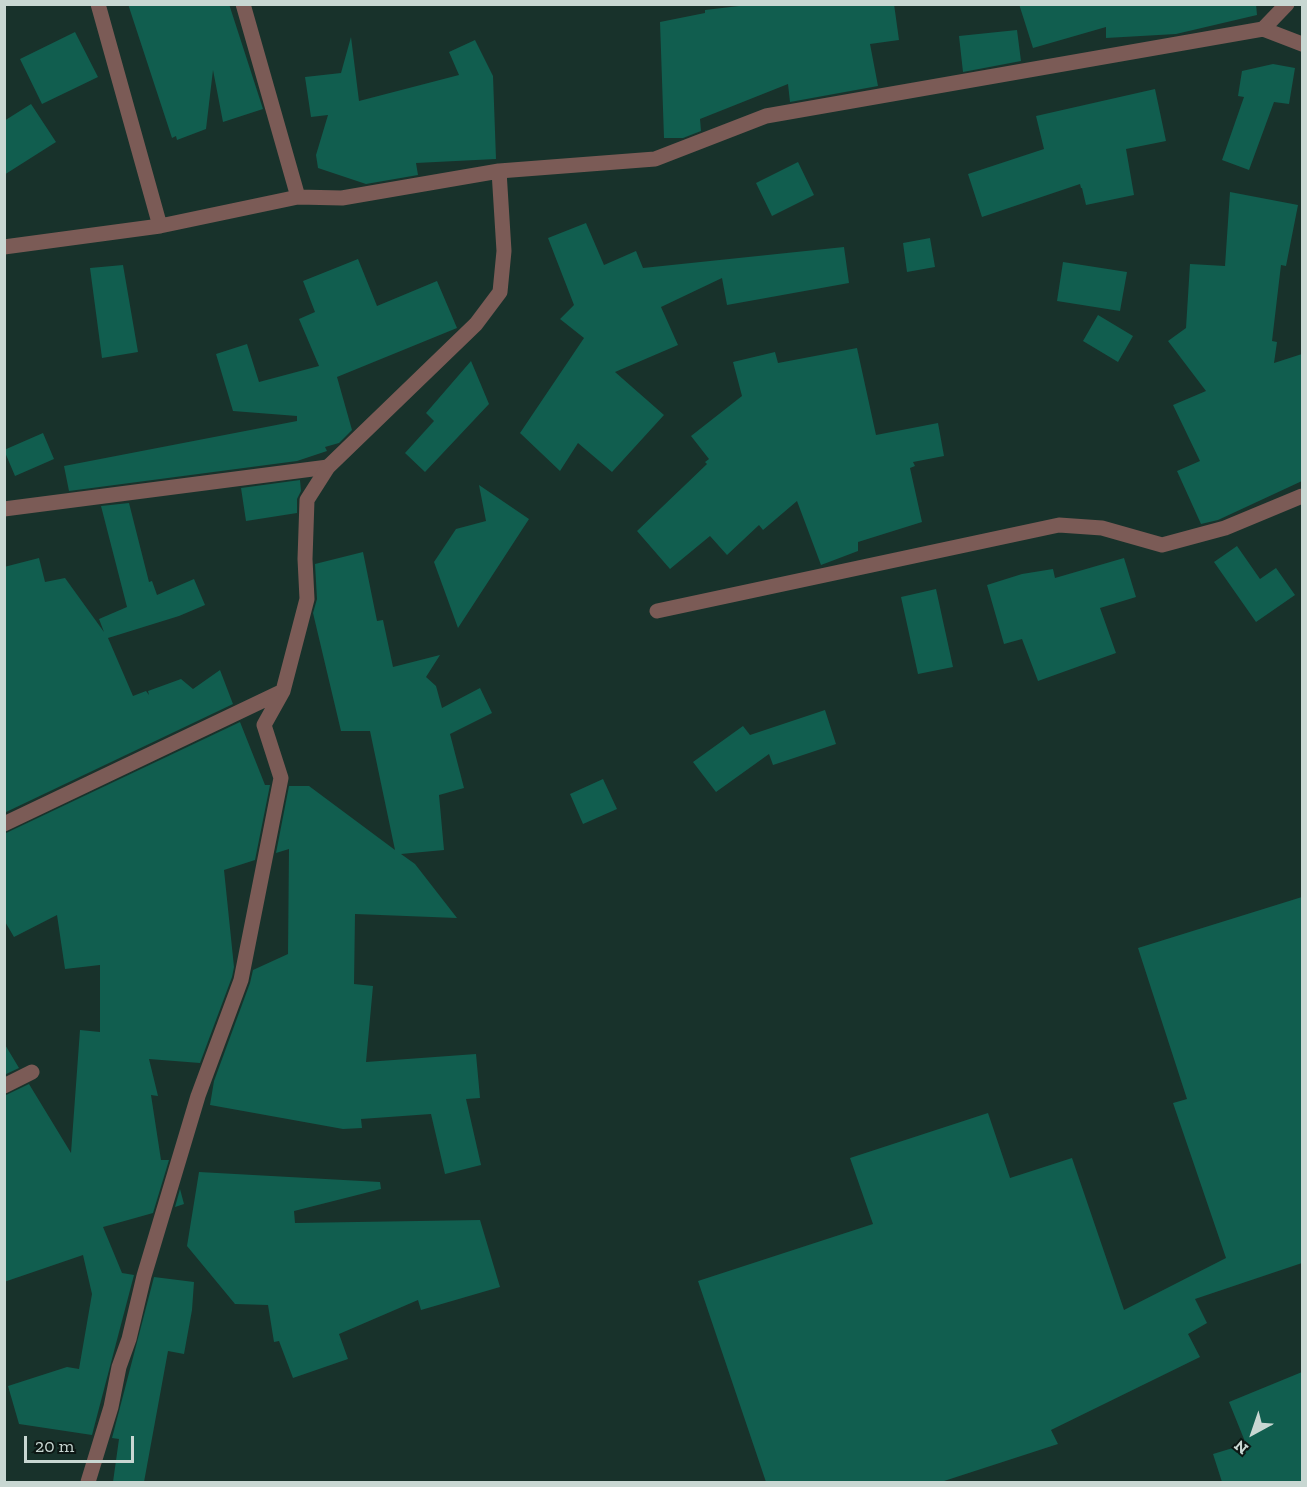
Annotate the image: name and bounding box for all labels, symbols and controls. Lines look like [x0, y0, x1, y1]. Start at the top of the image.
north arrow [1223, 1403, 1283, 1463]
scale bar [27, 1424, 136, 1462]
text: 20 m [35, 1435, 74, 1457]
text: N [1230, 1436, 1252, 1458]

